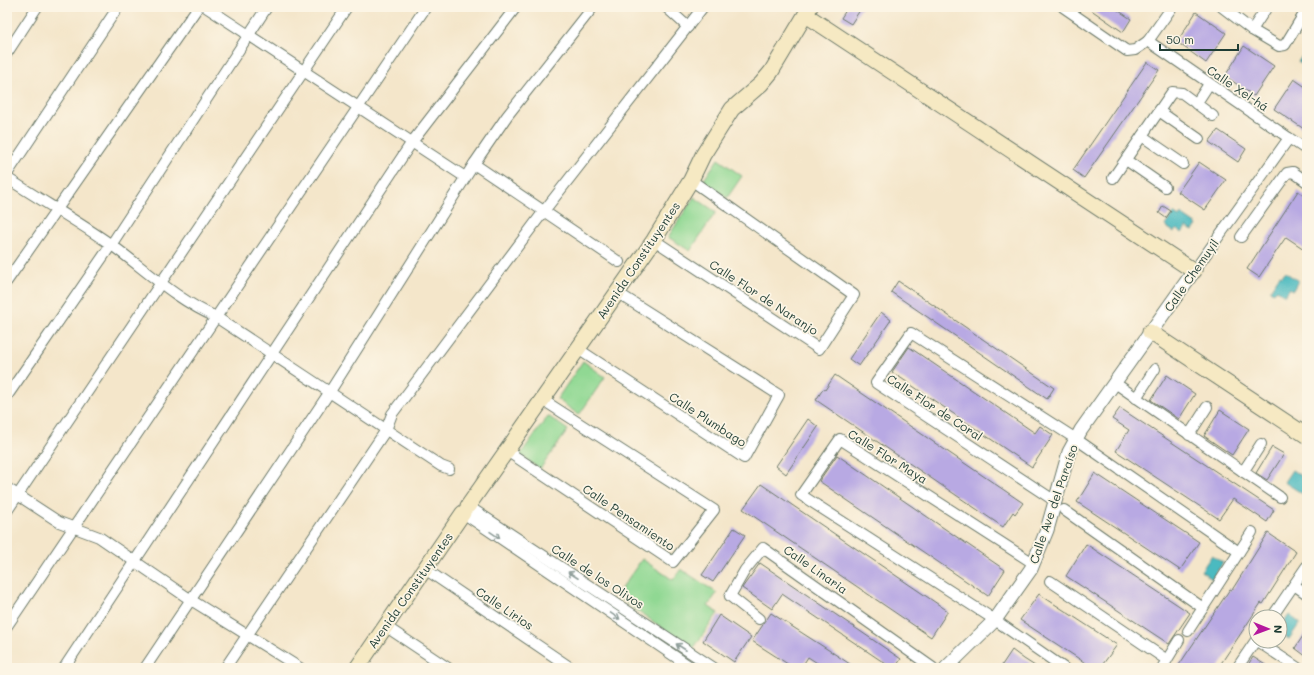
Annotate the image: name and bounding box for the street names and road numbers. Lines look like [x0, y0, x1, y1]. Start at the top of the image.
street label: Calle Xel-há [1204, 61, 1272, 115]
street label: Avenida Constituyentes [593, 198, 683, 322]
street label: Calle Chemuyil [1160, 236, 1222, 314]
street label: Calle Flor de Naranjo [707, 256, 821, 338]
street label: Calle Flor de Coral [884, 370, 986, 444]
street label: Calle Plumbago [666, 388, 750, 450]
street label: Calle Flor Maya [845, 425, 931, 487]
street label: Calle Ave del Paraíso [1025, 442, 1081, 566]
street label: Calle Pensamiento [580, 480, 678, 554]
street label: Avenida Constituyentes [364, 529, 456, 651]
street label: Calle de los Olivos [549, 540, 648, 612]
street label: Calle Linaria [781, 541, 851, 597]
street label: Calle Lirios [473, 583, 537, 633]

